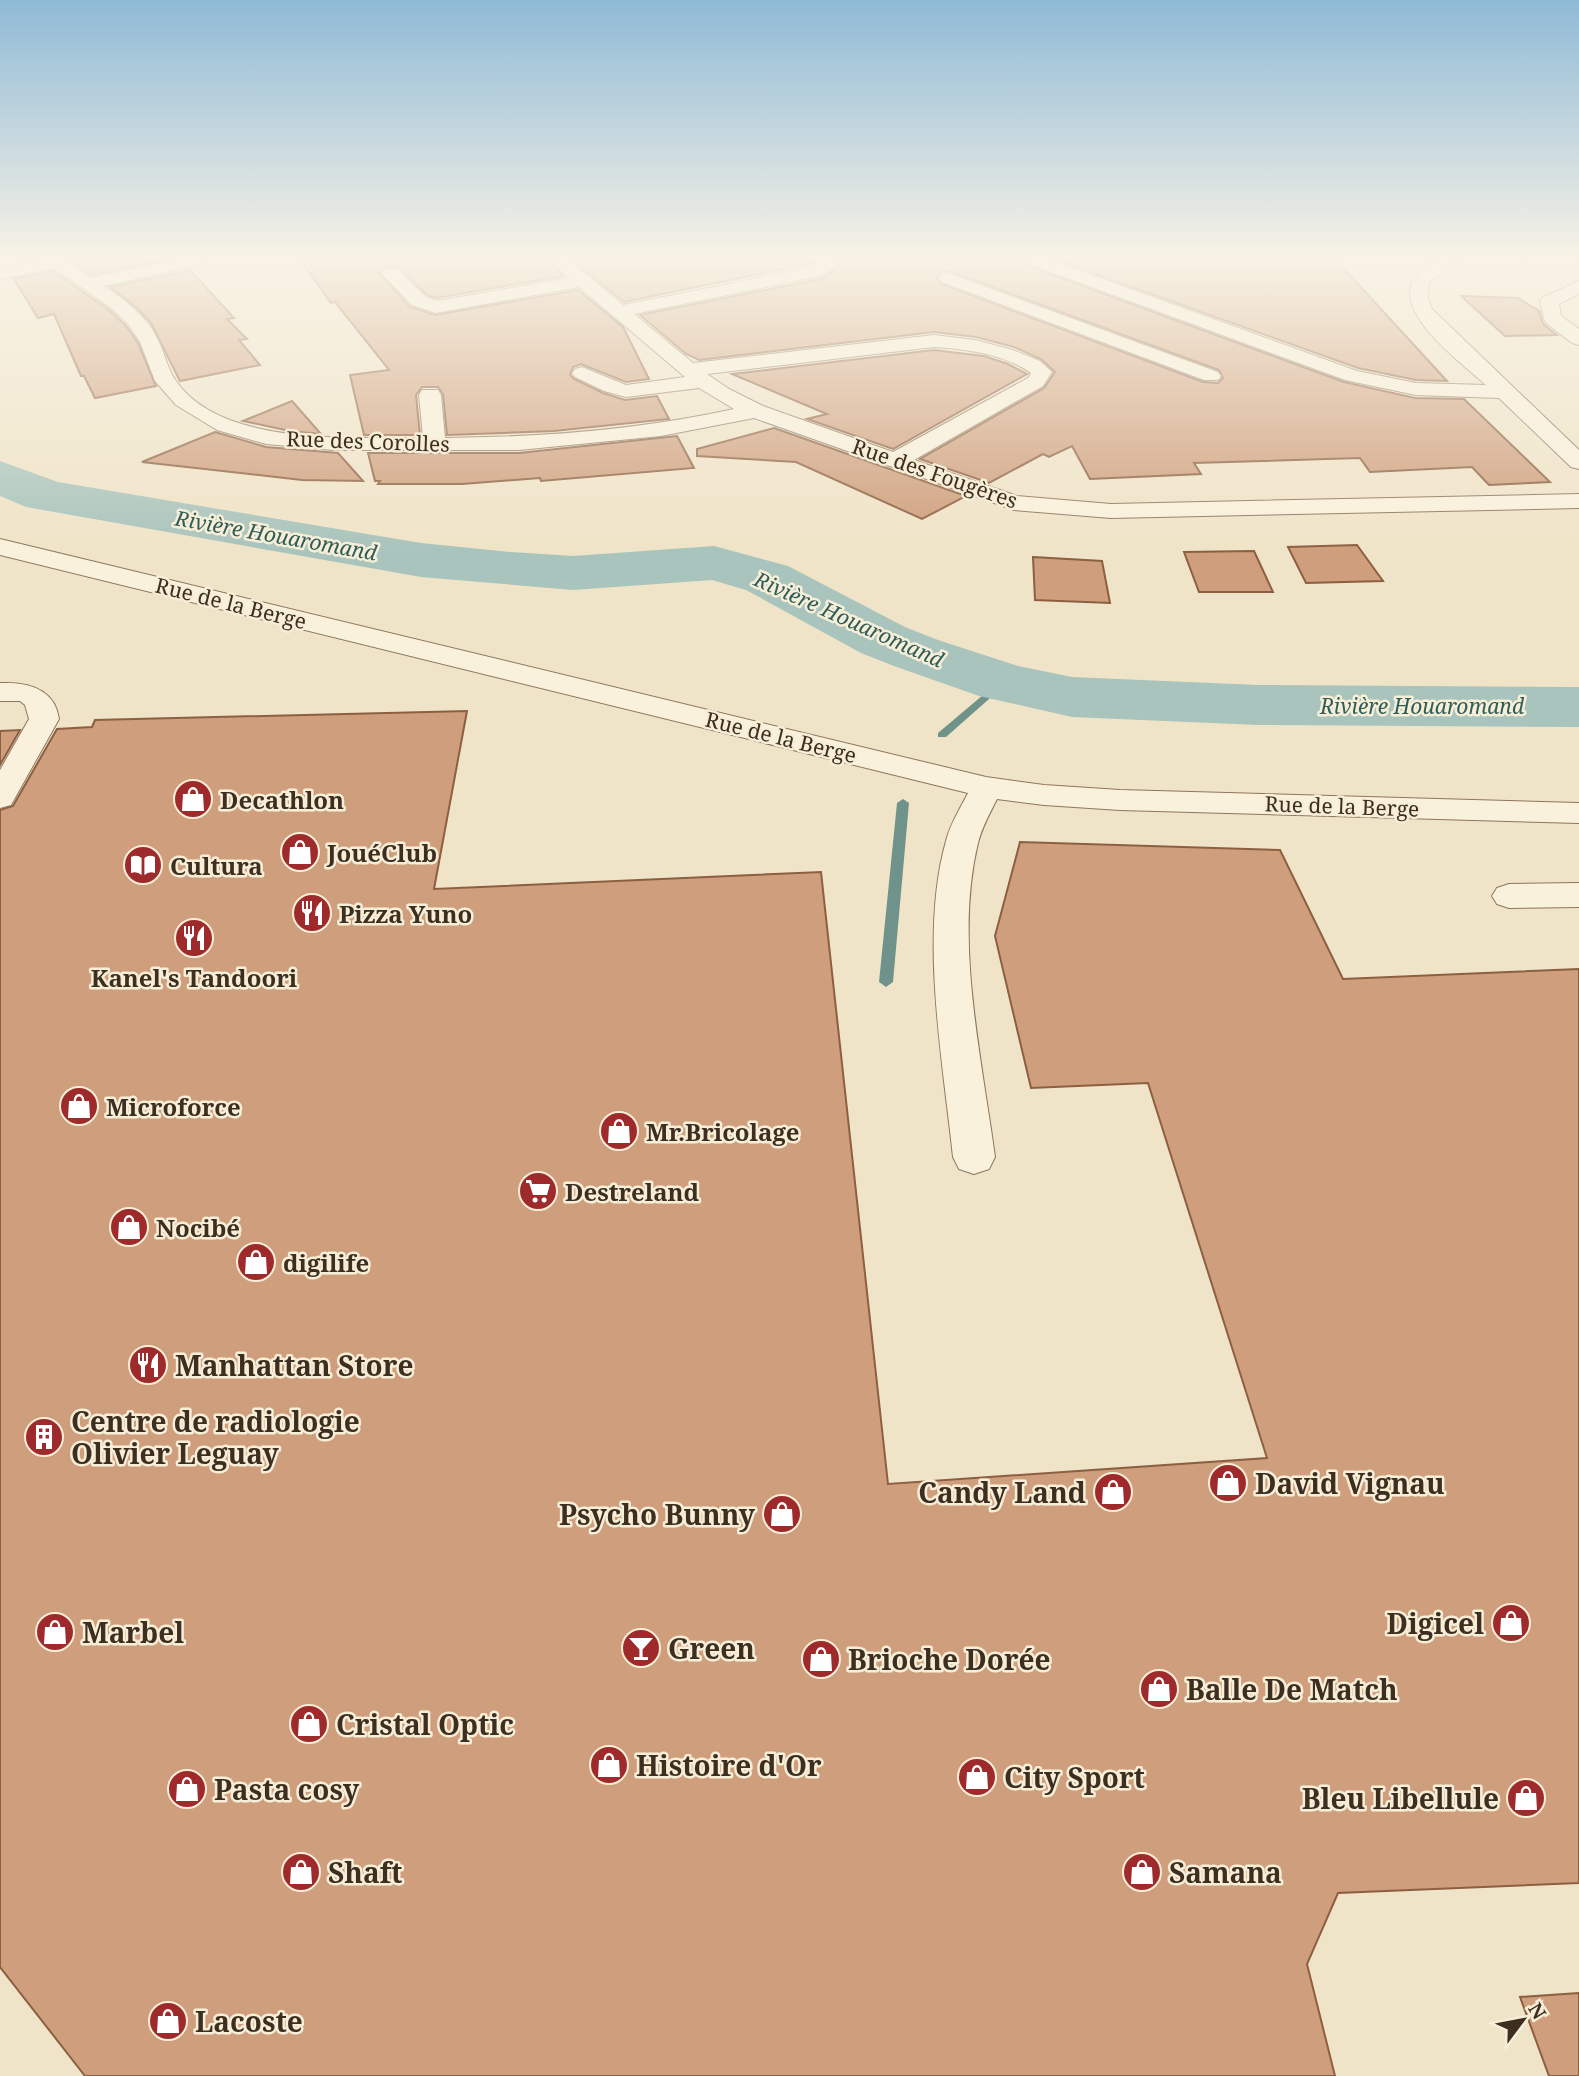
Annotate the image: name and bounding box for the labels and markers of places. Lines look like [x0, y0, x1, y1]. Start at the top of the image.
shop icon: Decathlon [172, 778, 214, 820]
place label: Decathlon [220, 783, 344, 816]
shop icon: JouéClub [279, 831, 321, 873]
place label: JouéClub [326, 836, 437, 869]
library icon: Cultura [122, 844, 164, 886]
place label: Cultura [170, 849, 263, 882]
restaurant icon: Pizza Yuno [291, 892, 333, 934]
place label: Pizza Yuno [339, 897, 472, 930]
restaurant icon: Kanel's Tandoori [173, 917, 215, 959]
place label: Kanel's Tandoori [91, 961, 298, 994]
shop icon: Microforce [58, 1085, 100, 1127]
place label: Microforce [106, 1090, 241, 1123]
shop icon: Mr.Bricolage [598, 1110, 640, 1152]
place label: Mr.Bricolage [646, 1115, 800, 1148]
supermarket icon: Destreland [517, 1170, 559, 1212]
place label: Destreland [565, 1175, 700, 1208]
shop icon: Nocibé [108, 1206, 150, 1248]
place label: Nocibé [156, 1211, 240, 1244]
shop icon: digilife [235, 1241, 277, 1283]
place label: digilife [283, 1246, 369, 1279]
restaurant icon: Manhattan Store [127, 1344, 169, 1386]
place label: Manhattan Store [175, 1346, 413, 1384]
place label: Centre de radiologie Olivier Leguay [71, 1402, 360, 1472]
building icon: Centre de radiologie Olivier Leguay [23, 1416, 65, 1458]
shop icon: David Vignau [1207, 1462, 1249, 1504]
place label: David Vignau [1255, 1464, 1445, 1502]
shop icon: Candy Land [1092, 1471, 1134, 1513]
place label: Candy Land [918, 1473, 1086, 1511]
shop icon: Psycho Bunny [761, 1493, 803, 1535]
place label: Psycho Bunny [559, 1495, 756, 1533]
shop icon: Digicel [1490, 1602, 1532, 1644]
place label: Digicel [1387, 1604, 1484, 1642]
shop icon: Marbel [34, 1611, 76, 1653]
place label: Marbel [82, 1613, 184, 1651]
bar icon: Green [620, 1627, 662, 1669]
place label: Green [668, 1629, 755, 1667]
shop icon: Brioche Dorée [800, 1638, 842, 1680]
place label: Brioche Dorée [848, 1640, 1051, 1678]
shop icon: Balle De Match [1138, 1668, 1180, 1710]
place label: Balle De Match [1186, 1670, 1398, 1708]
shop icon: Cristal Optic [288, 1703, 330, 1745]
place label: Cristal Optic [336, 1705, 514, 1743]
shop icon: Histoire d'Or [588, 1744, 630, 1786]
place label: Histoire d'Or [636, 1746, 822, 1784]
shop icon: City Sport [956, 1756, 998, 1798]
place label: City Sport [1004, 1758, 1145, 1796]
shop icon: Pasta cosy [166, 1768, 208, 1810]
place label: Pasta cosy [214, 1770, 360, 1808]
shop icon: Bleu Libellule [1505, 1777, 1547, 1819]
place label: Bleu Libellule [1302, 1779, 1499, 1817]
shop icon: Shaft [280, 1851, 322, 1893]
shop icon: Samana [1121, 1851, 1163, 1893]
place label: Shaft [328, 1853, 402, 1891]
place label: Samana [1169, 1853, 1282, 1891]
shop icon: Lacoste [147, 2000, 189, 2042]
place label: Lacoste [195, 2002, 303, 2040]

